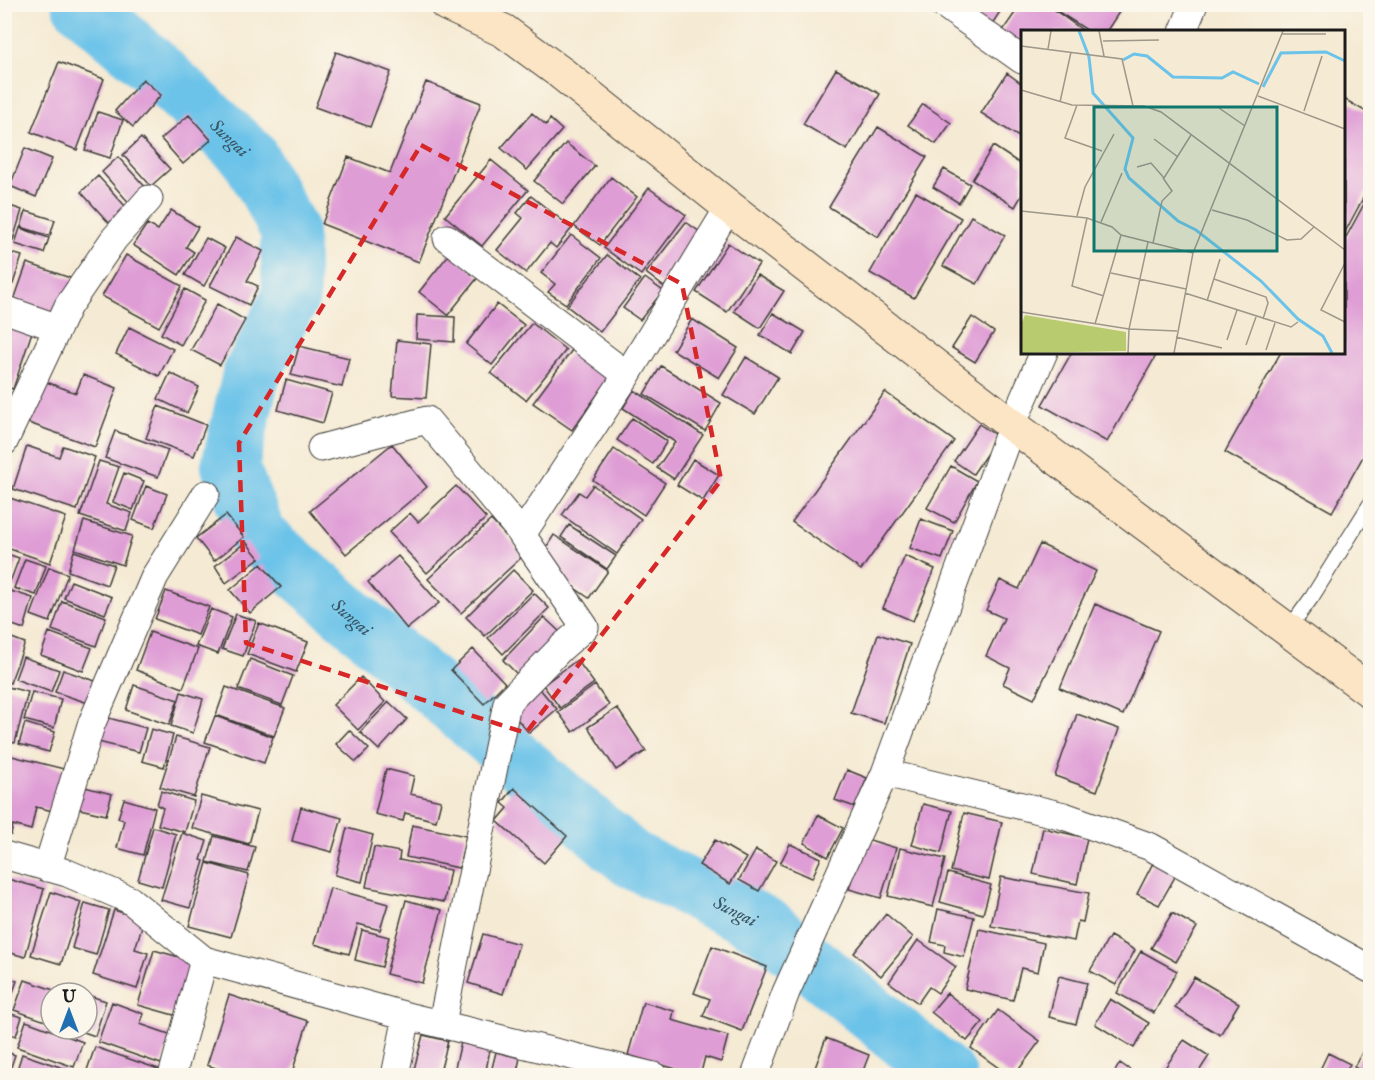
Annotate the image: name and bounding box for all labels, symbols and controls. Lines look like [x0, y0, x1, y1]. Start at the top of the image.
inset map [1021, 30, 1345, 354]
water label: Sungai [204, 115, 255, 164]
water label: Sungai [326, 595, 377, 643]
water label: Sungai [709, 892, 762, 934]
north arrow [39, 981, 99, 1041]
text: U [61, 988, 76, 1008]

